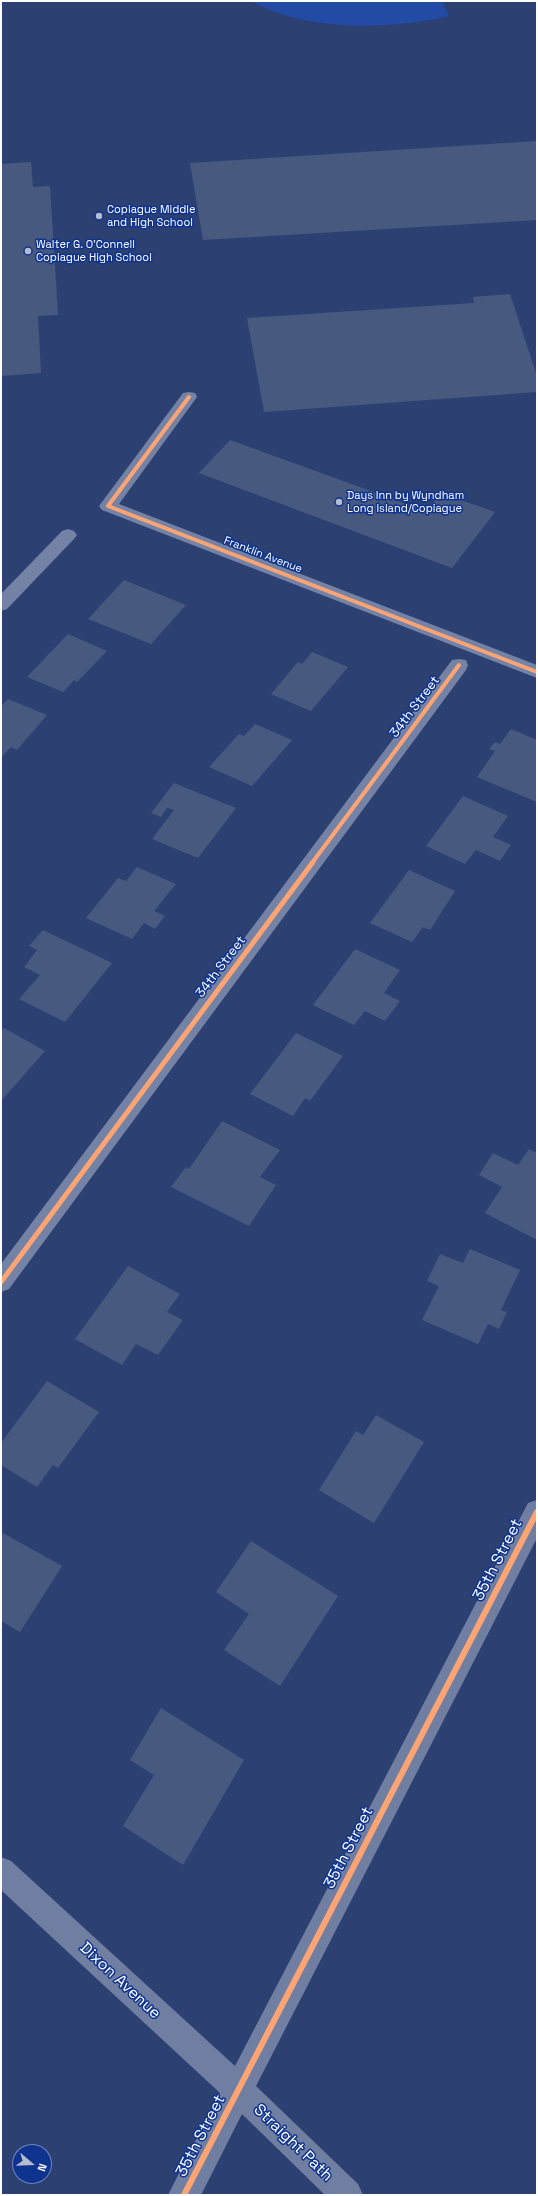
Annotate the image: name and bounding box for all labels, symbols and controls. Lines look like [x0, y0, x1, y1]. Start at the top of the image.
place label: Copiague Middle and High School [107, 203, 196, 229]
marker: Copiague Middle and High School [94, 211, 104, 221]
place label: Walter G. O'Connell Copiague High School [36, 238, 152, 264]
marker: Walter G. O'Connell Copiague High School [23, 246, 33, 256]
place label: Days Inn by Wyndham Long Island/Copiague [347, 489, 464, 515]
marker: Days Inn by Wyndham Long Island/Copiague [334, 497, 344, 507]
street label: Franklin Avenue [222, 534, 304, 576]
street label: 34th Street [387, 673, 443, 741]
street label: 34th Street [193, 933, 249, 1001]
street label: 35th Street [469, 1516, 527, 1604]
street label: 35th Street [320, 1804, 378, 1892]
street label: Dixon Avenue [75, 1939, 165, 2023]
street label: 35th Street [172, 2092, 230, 2180]
street label: Straight Path [249, 2100, 337, 2186]
north arrow [12, 2144, 52, 2184]
text: N [35, 2162, 50, 2173]

